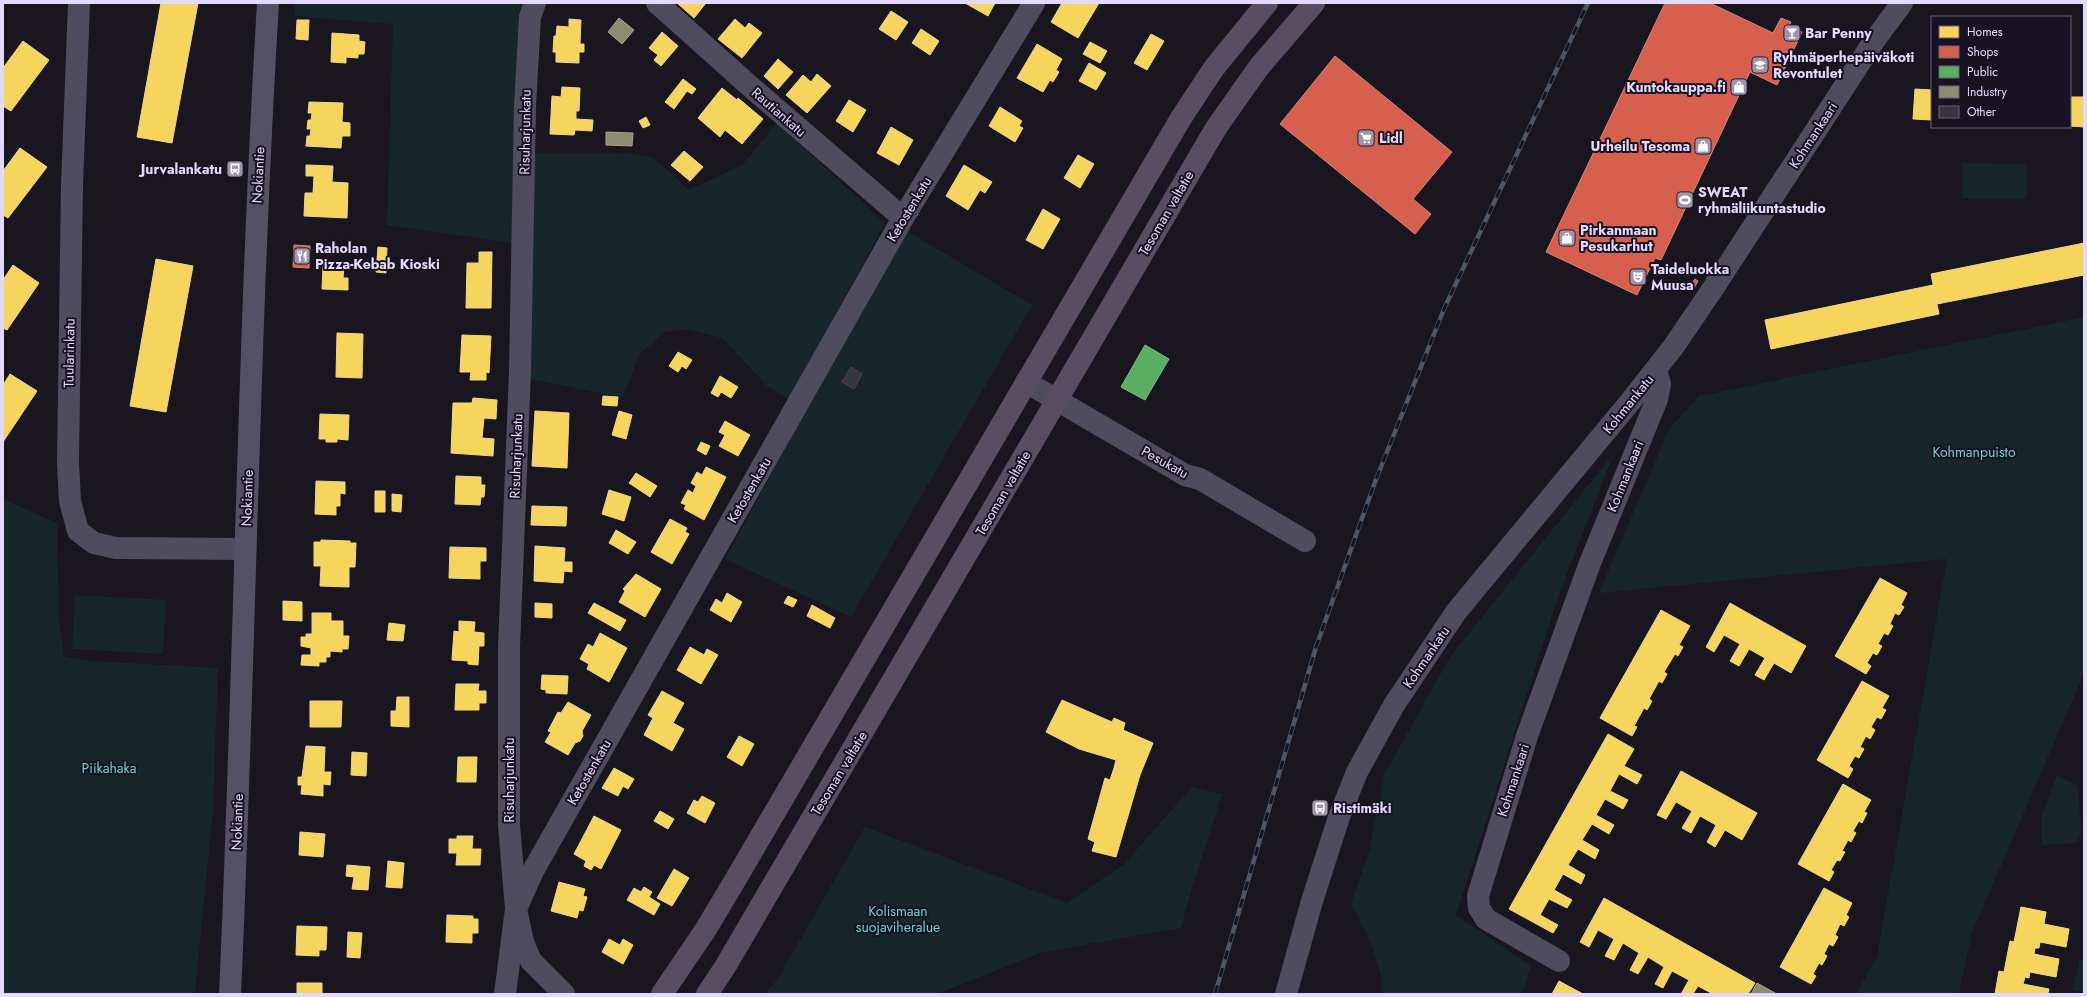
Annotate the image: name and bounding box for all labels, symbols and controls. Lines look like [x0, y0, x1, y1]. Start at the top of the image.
legend [1931, 16, 2071, 128]
bar icon: Bar Penny [1782, 23, 1802, 43]
place label: Bar Penny [1805, 23, 1872, 43]
text: Homes [1967, 23, 2003, 41]
text: Shops [1967, 43, 1998, 61]
place label: Ryhmäperhepäiväkoti Revontulet [1773, 47, 1915, 83]
school or university icon: Ryhmäperhepäiväkoti Revontulet [1750, 55, 1770, 75]
text: Public [1967, 63, 1998, 81]
place label: Kuntokauppa.fi [1626, 77, 1726, 97]
shop icon: Kuntokauppa.fi [1729, 77, 1749, 97]
street label: Rautiankatu [747, 83, 811, 141]
text: Industry [1967, 83, 2008, 101]
street label: Risuharjunkatu [514, 89, 536, 175]
street label: Kohmankaari [1784, 98, 1842, 172]
text: Other [1967, 103, 1997, 121]
supermarket icon: Lidl [1356, 128, 1376, 148]
place label: Lidl [1379, 128, 1403, 148]
place label: Urheilu Tesoma [1590, 136, 1690, 156]
shop icon: Urheilu Tesoma [1693, 136, 1713, 156]
street label: Nokiantie [247, 146, 269, 204]
place label: Jurvalankatu [138, 159, 222, 179]
bus stop icon: Jurvalankatu [225, 159, 245, 179]
street label: Tesoman valtatie [1134, 167, 1198, 259]
street label: Ketostenkatu [882, 173, 936, 245]
place label: SWEAT ryhmäliikuntastudio [1698, 182, 1826, 218]
sports icon: SWEAT ryhmäliikuntastudio [1675, 190, 1695, 210]
place label: Pirkanmaan Pesukarhut [1580, 220, 1657, 256]
shop icon: Pirkanmaan Pesukarhut [1557, 228, 1577, 248]
place label: Raholan Pizza-Kebab Kioski [315, 238, 440, 274]
restaurant icon: Raholan Pizza-Kebab Kioski [292, 246, 312, 266]
place label: Taideluokka Muusa [1651, 259, 1729, 295]
theatre icon: Taideluokka Muusa [1628, 267, 1648, 287]
street label: Tuularinkatu [58, 318, 80, 388]
street label: Kohmankatu [1598, 370, 1658, 438]
street label: Risuharjunkatu [505, 413, 527, 499]
street label: Kohmankaari [1602, 437, 1648, 515]
street label: Pesukatu [1138, 441, 1192, 483]
park label: Kohmanpuisto [1932, 442, 2016, 462]
street label: Tesoman valtatie [971, 447, 1035, 539]
street label: Ketostenkatu [722, 453, 776, 527]
street label: Nokiantie [236, 469, 258, 527]
street label: Kohmankatu [1398, 622, 1454, 692]
street label: Tesoman valtatie [806, 727, 872, 819]
street label: Ketostenkatu [562, 735, 616, 809]
street label: Risuharjunkatu [499, 737, 519, 823]
street label: Kohmankaari [1492, 741, 1534, 819]
park label: Piikahaka [82, 758, 136, 778]
street label: Nokiantie [226, 793, 248, 851]
bus stop icon: Ristimäki [1310, 798, 1330, 818]
place label: Ristimäki [1333, 798, 1392, 818]
park label: Kolismaan suojaviheralue [856, 901, 940, 937]

